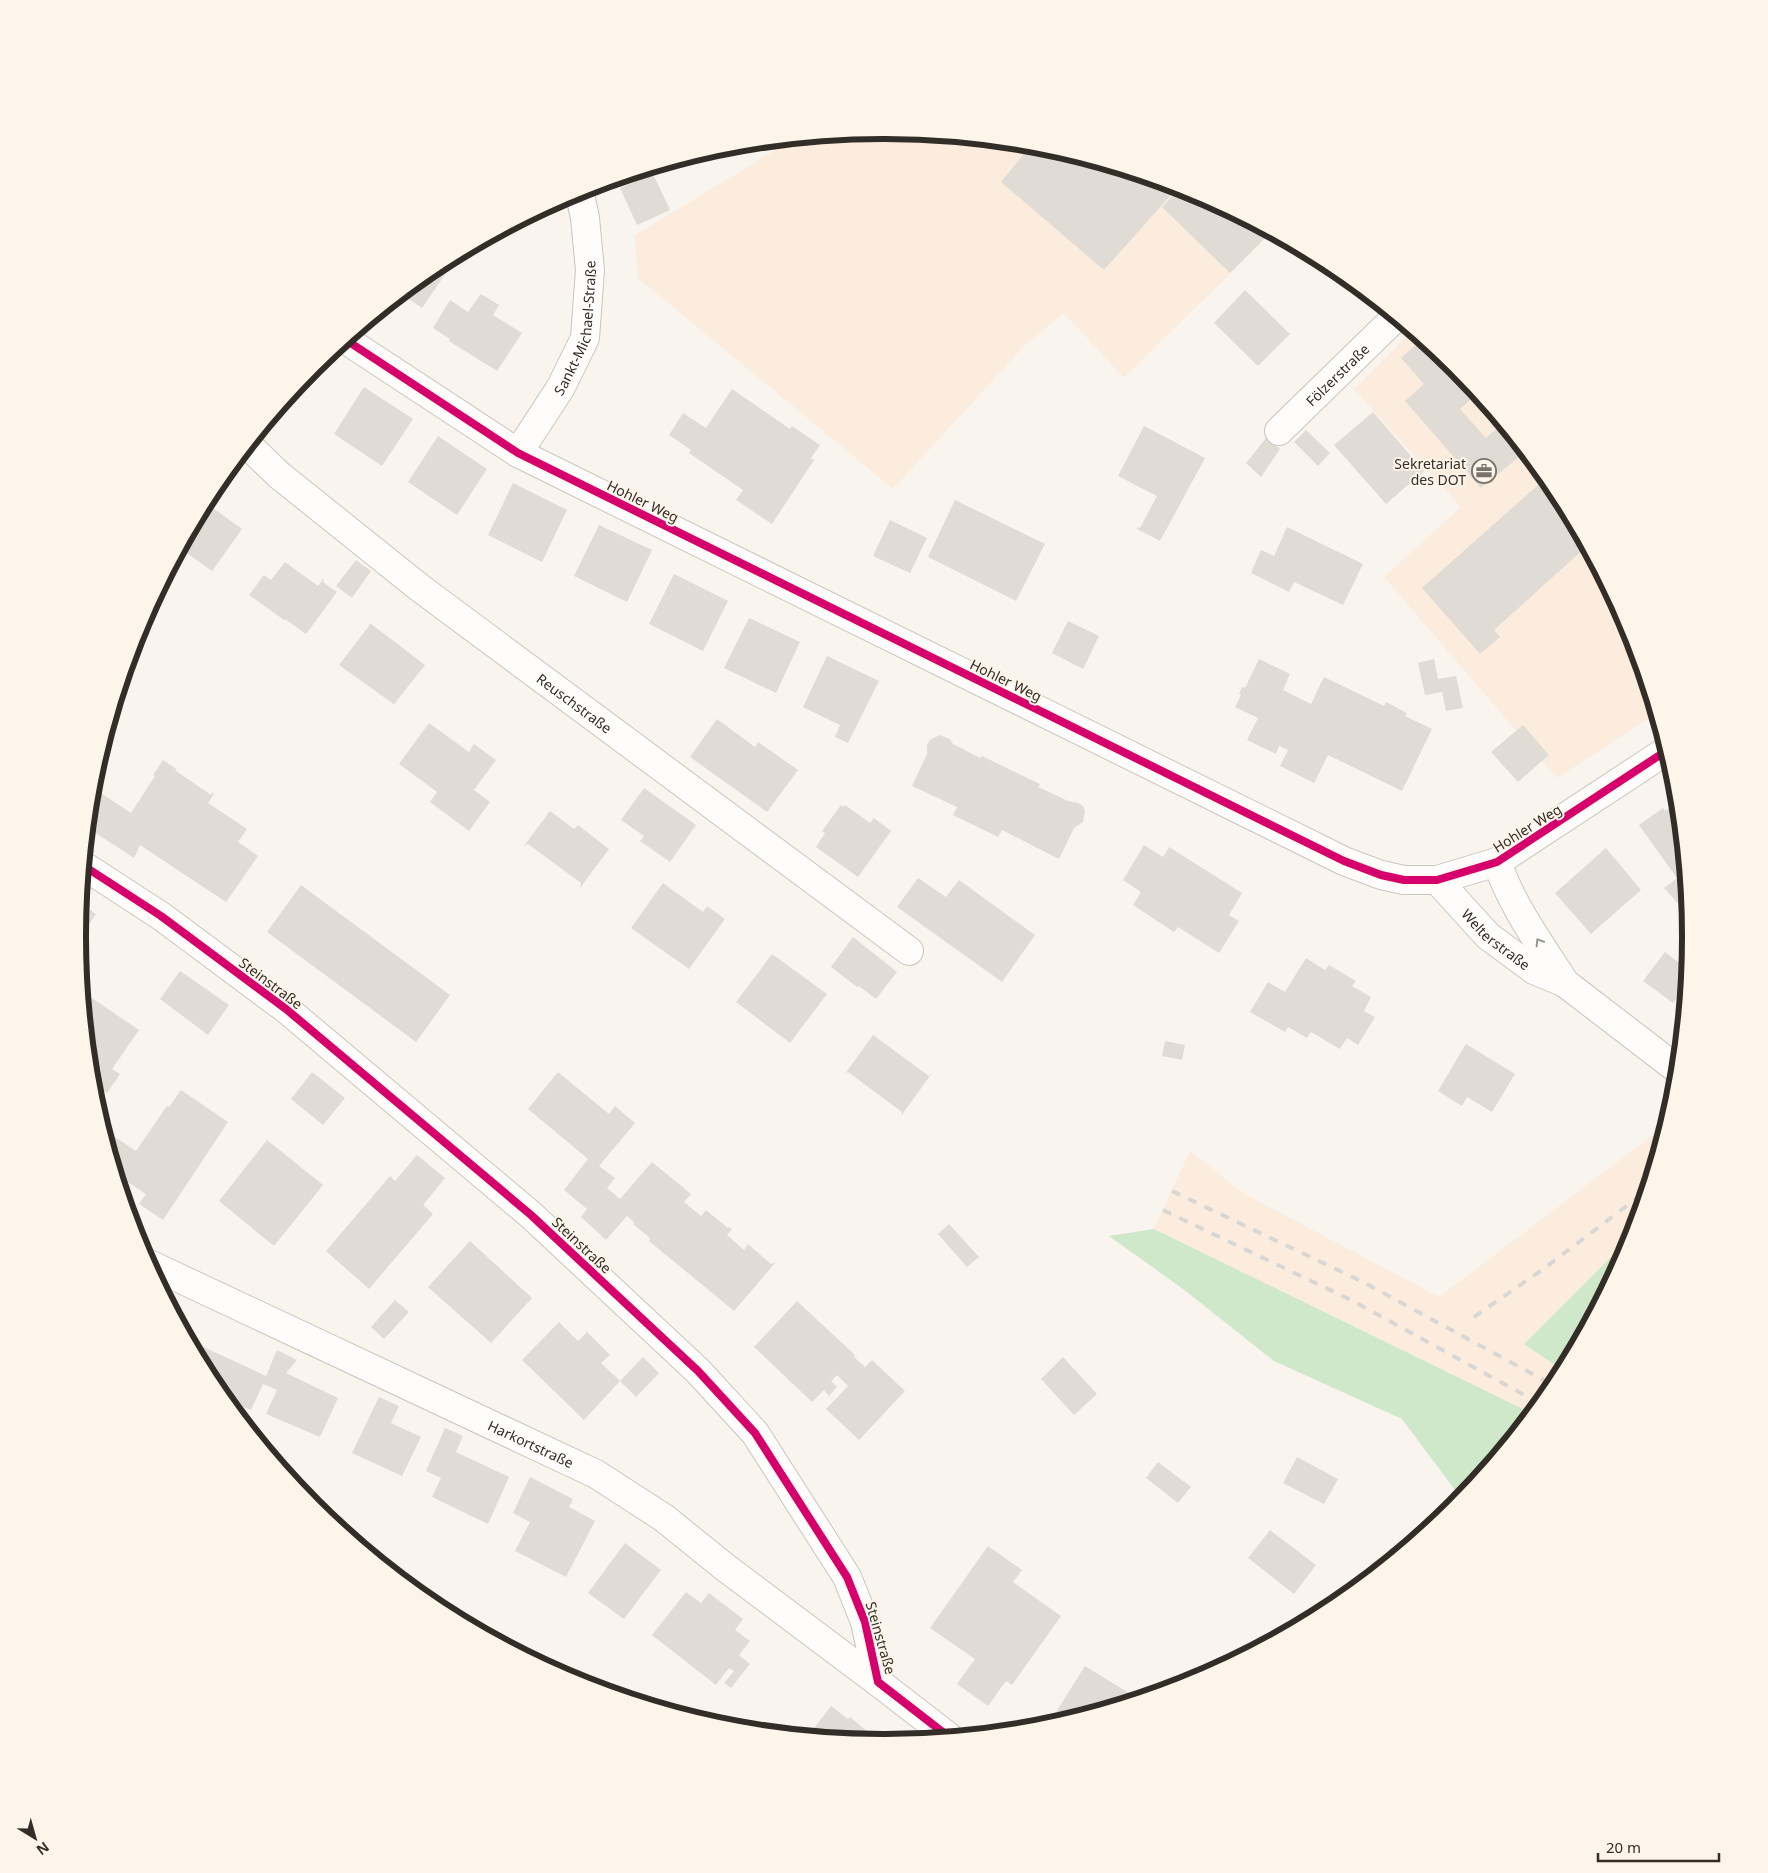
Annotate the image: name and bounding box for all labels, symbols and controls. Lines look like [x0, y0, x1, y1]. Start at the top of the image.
street label: Sankt-Michael-Straße [549, 260, 600, 399]
street label: Fölzerstraße [1301, 339, 1373, 410]
place label: Sekretariat des DOT [1394, 454, 1466, 489]
office icon: Sekretariat des DOT [1471, 458, 1497, 484]
street label: Hohler Weg [604, 475, 682, 527]
street label: Hohler Weg [967, 654, 1045, 706]
street label: Reuschstraße [533, 669, 616, 737]
street label: Hohler Weg [1489, 799, 1565, 857]
street label: Welterstraße [1458, 904, 1535, 974]
one-way arrow [1536, 938, 1545, 947]
street label: Steinstraße [235, 953, 307, 1013]
street label: Steinstraße [548, 1213, 616, 1278]
street label: Harkortstraße [485, 1415, 577, 1472]
street label: Steinstraße [862, 1599, 900, 1677]
north arrow [10, 1813, 60, 1863]
scale bar [1598, 1830, 1719, 1862]
text: 20 m [1606, 1837, 1641, 1857]
text: N [33, 1838, 53, 1860]

